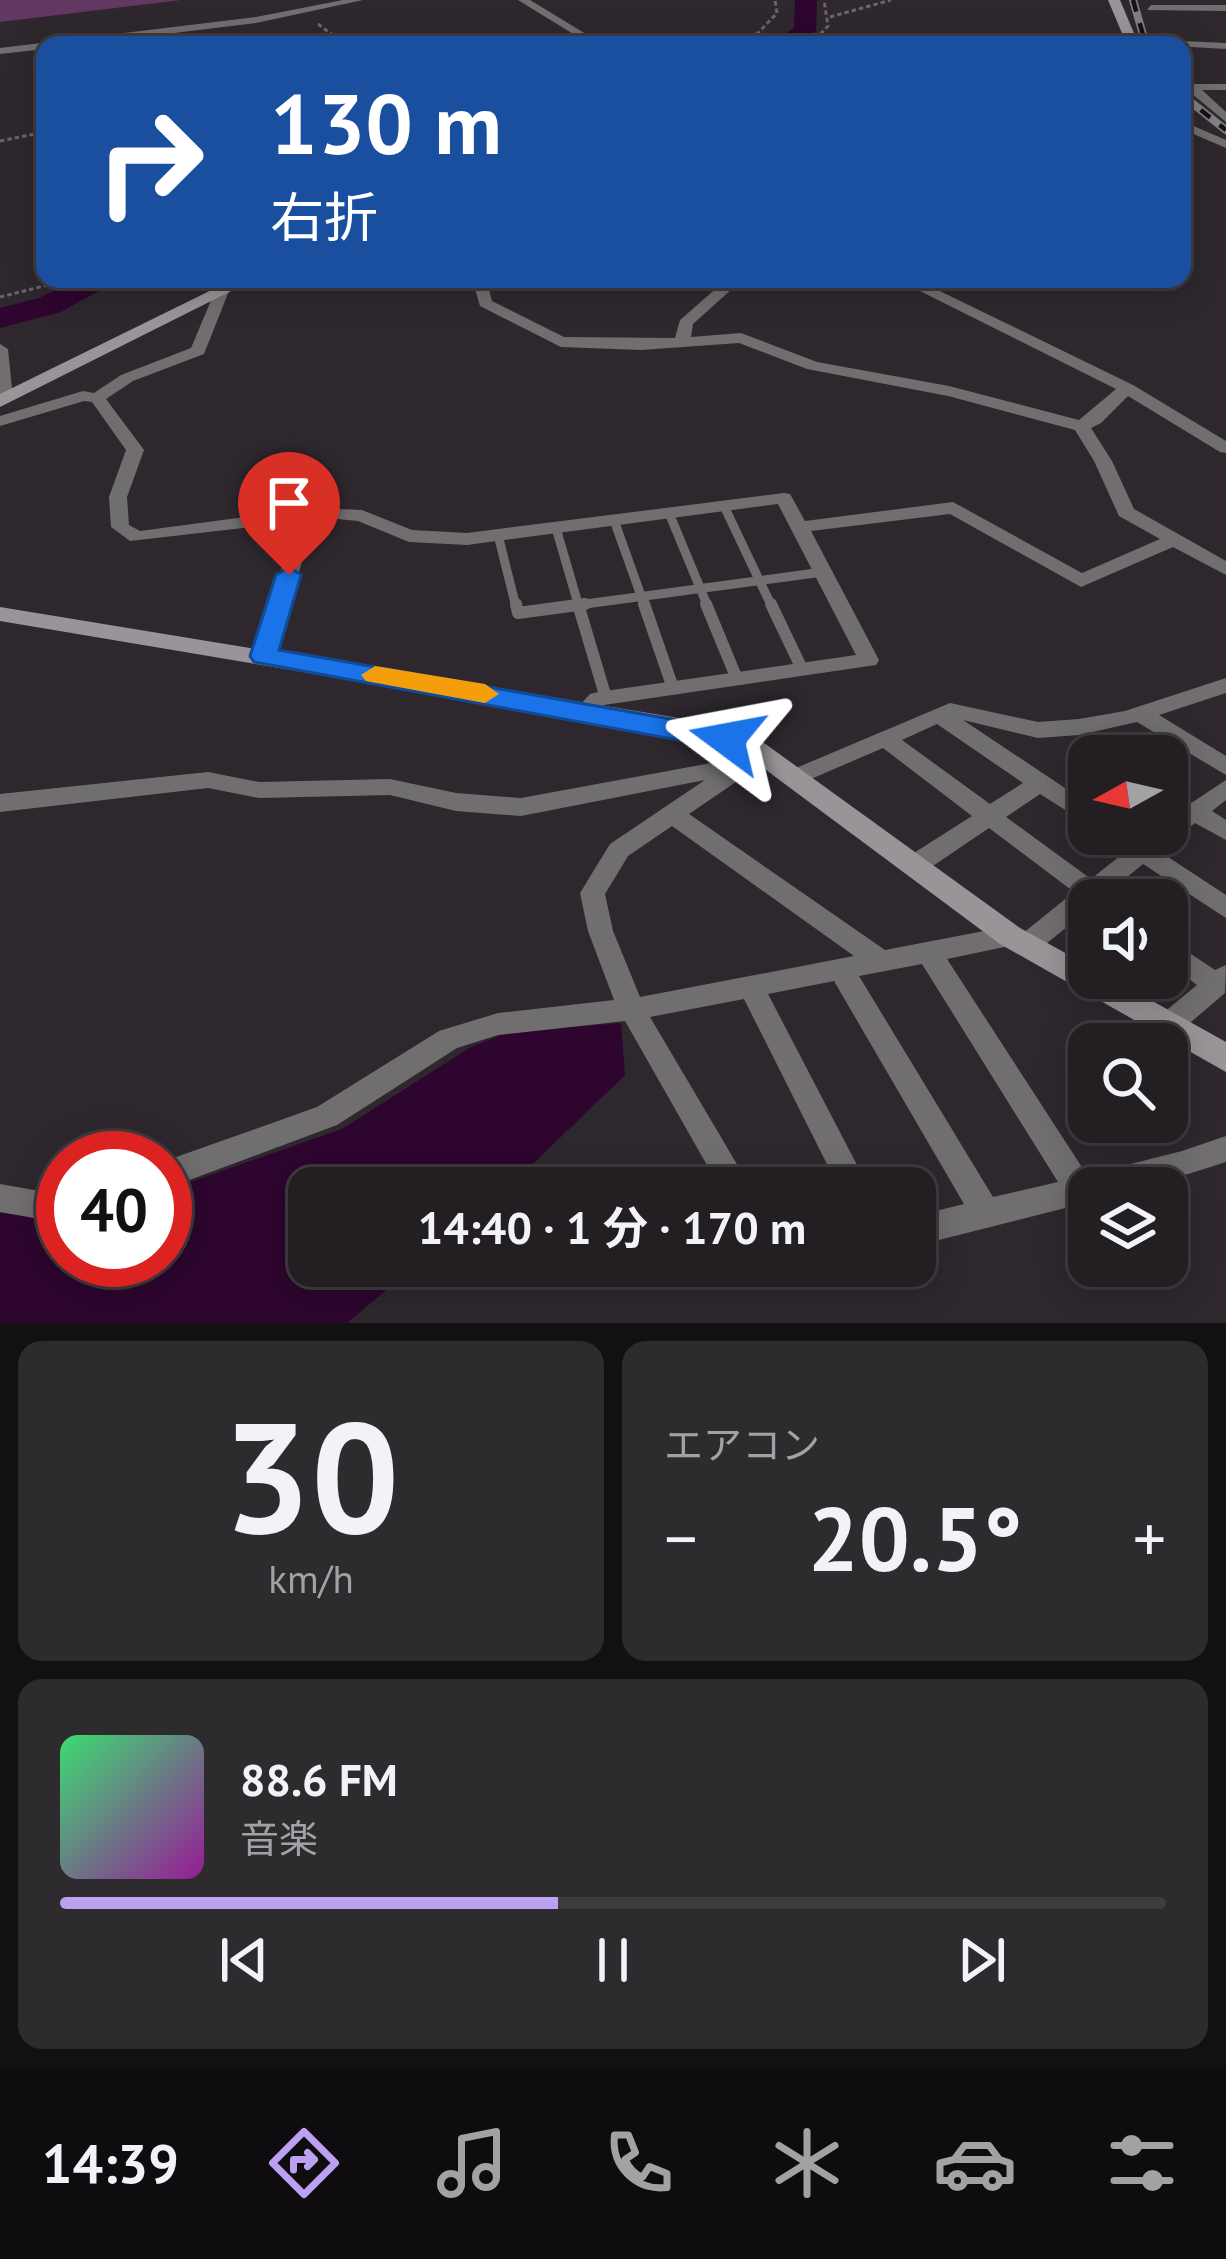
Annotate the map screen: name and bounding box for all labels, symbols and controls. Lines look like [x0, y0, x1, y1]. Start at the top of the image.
text: 130 m [270, 68, 502, 177]
icon: right [72, 84, 228, 240]
text: 右折 [270, 182, 378, 252]
pin [238, 452, 340, 575]
icon: arrive [256, 470, 322, 536]
position arrow [664, 676, 790, 802]
north arrow [1068, 735, 1188, 855]
map controls [1068, 735, 1188, 1287]
button: sound [1068, 879, 1188, 999]
button: search [1068, 1023, 1188, 1143]
speed limit sign: 40 [36, 1131, 192, 1287]
button: layers [1068, 1167, 1188, 1287]
text: 14:40 · 1 分 · 170 m [418, 1198, 806, 1256]
text: 30 [223, 1374, 399, 1576]
text: エアコン [664, 1419, 820, 1470]
text: 20.5° [808, 1479, 1022, 1596]
text: − [664, 1495, 697, 1580]
text: + [1133, 1495, 1166, 1580]
text: km/h [268, 1553, 354, 1604]
text: 88.6 FM [240, 1750, 398, 1808]
text: 音楽 [240, 1813, 318, 1864]
icon: previous [211, 1927, 277, 1993]
icon: pause [580, 1927, 646, 1993]
icon: next [949, 1927, 1015, 1993]
icon: directions [262, 2121, 346, 2205]
icon: music [430, 2121, 514, 2205]
icon: phone [597, 2121, 681, 2205]
icon: climate [765, 2121, 849, 2205]
icon: car [933, 2121, 1017, 2205]
icon: filters [1100, 2121, 1184, 2205]
text: 14:39 [42, 2128, 179, 2198]

